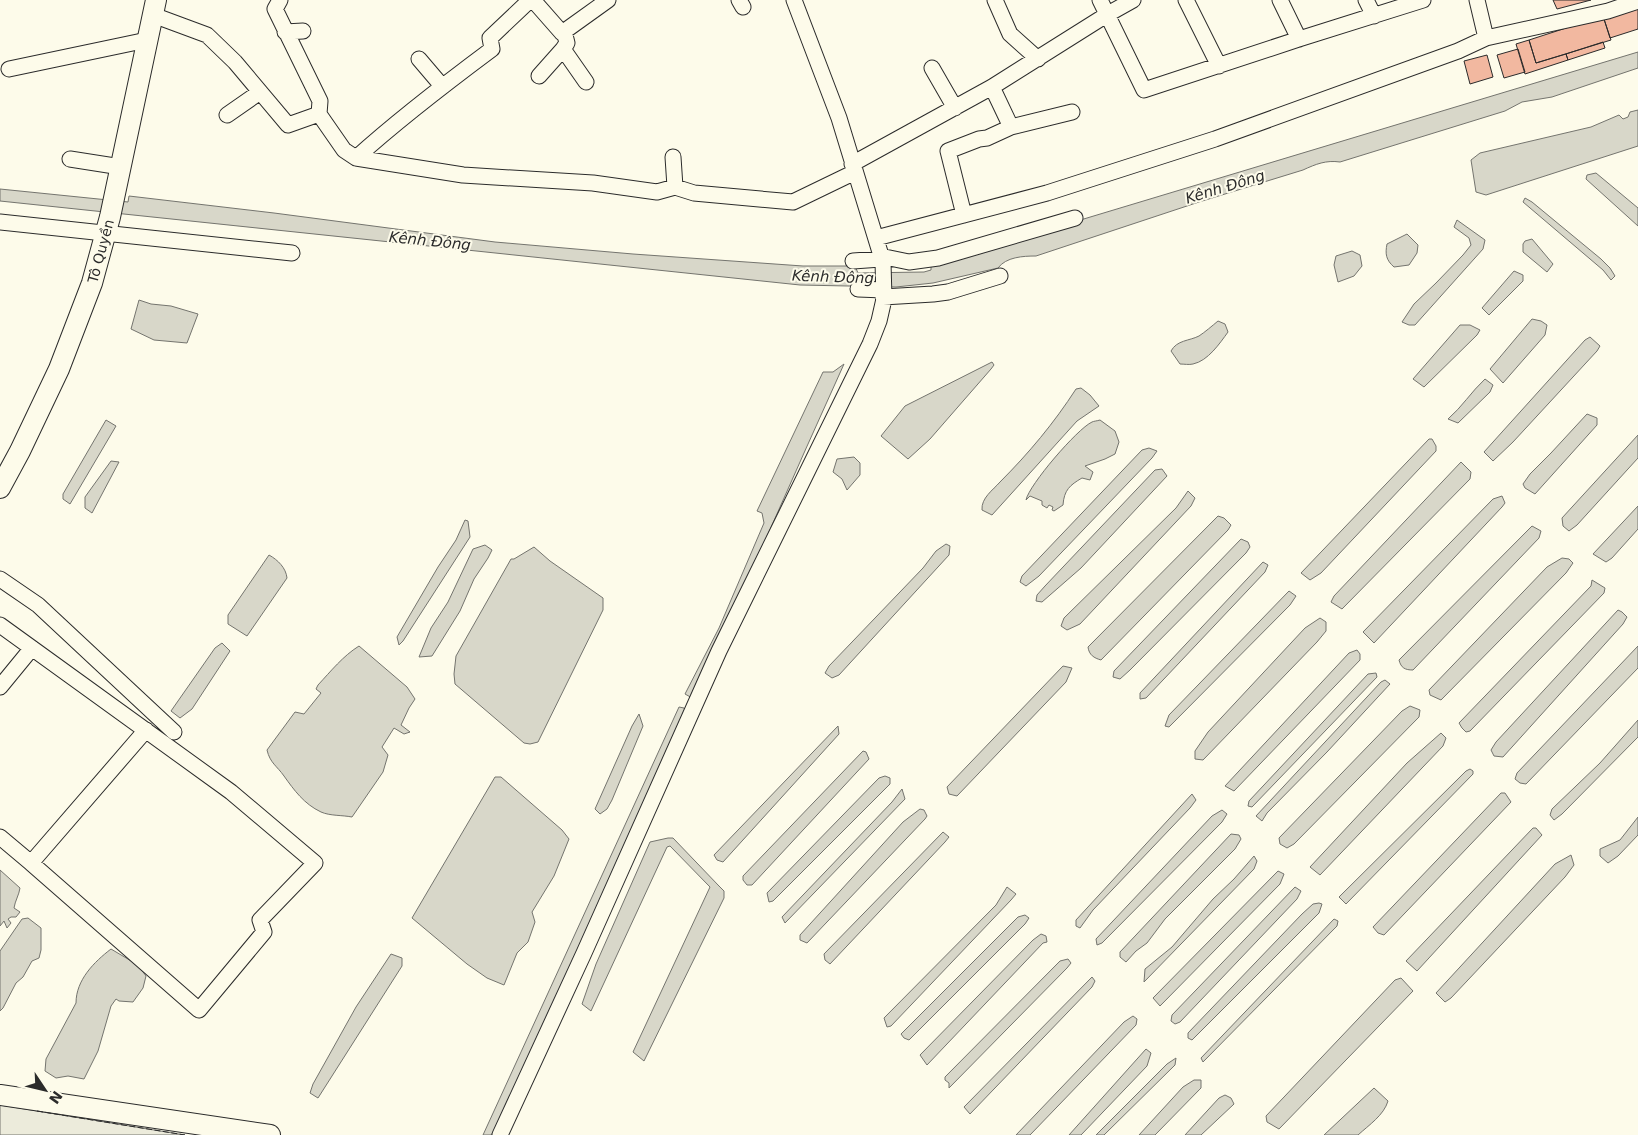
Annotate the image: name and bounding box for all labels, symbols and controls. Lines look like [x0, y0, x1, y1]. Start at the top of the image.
water label: Kênh Đông [1183, 166, 1267, 208]
street label: Tô Quyền [84, 217, 117, 286]
water label: Kênh Đông [388, 228, 472, 254]
water label: Kênh Đông [792, 267, 874, 287]
north arrow [20, 1065, 70, 1115]
text: N [46, 1088, 66, 1107]

